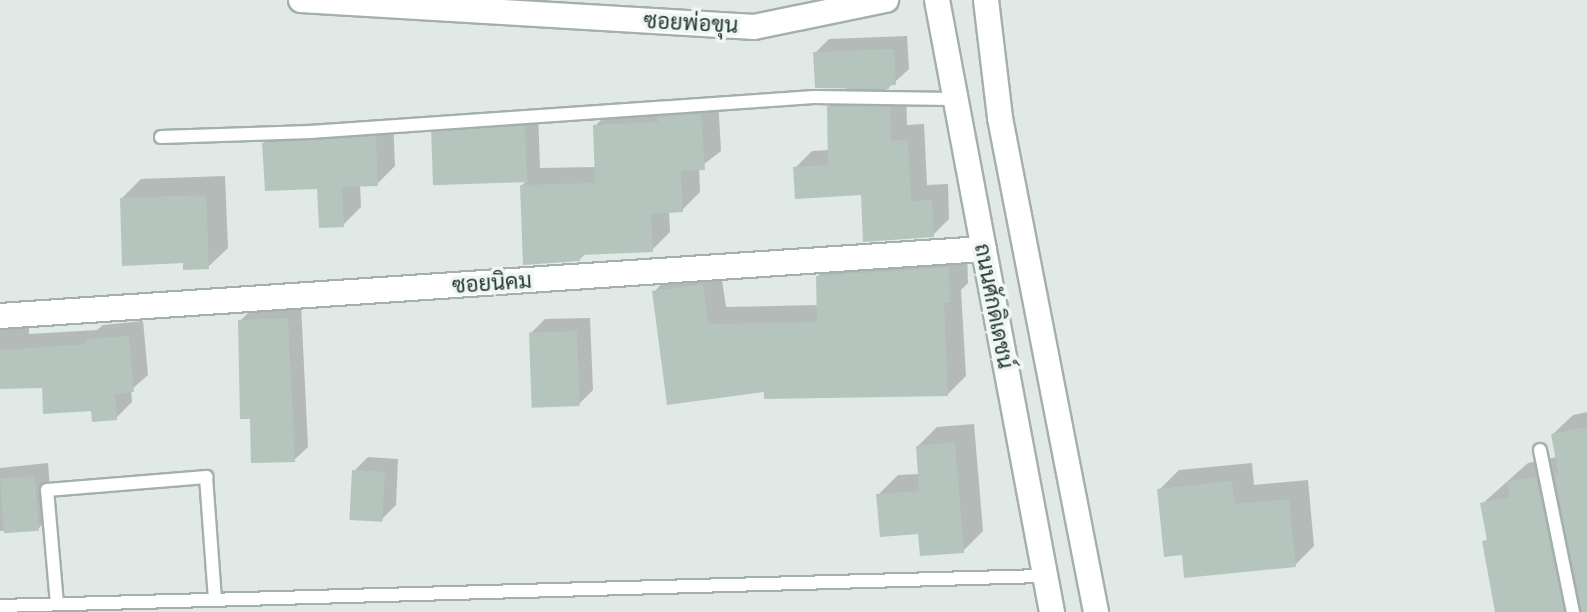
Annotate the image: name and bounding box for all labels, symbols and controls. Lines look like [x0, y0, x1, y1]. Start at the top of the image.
street label: ซอยพ่อขุน [643, 7, 739, 39]
street label: ถนนศักดิเดชน์ [969, 241, 1019, 371]
street label: ซอยนิคม [451, 267, 533, 299]

